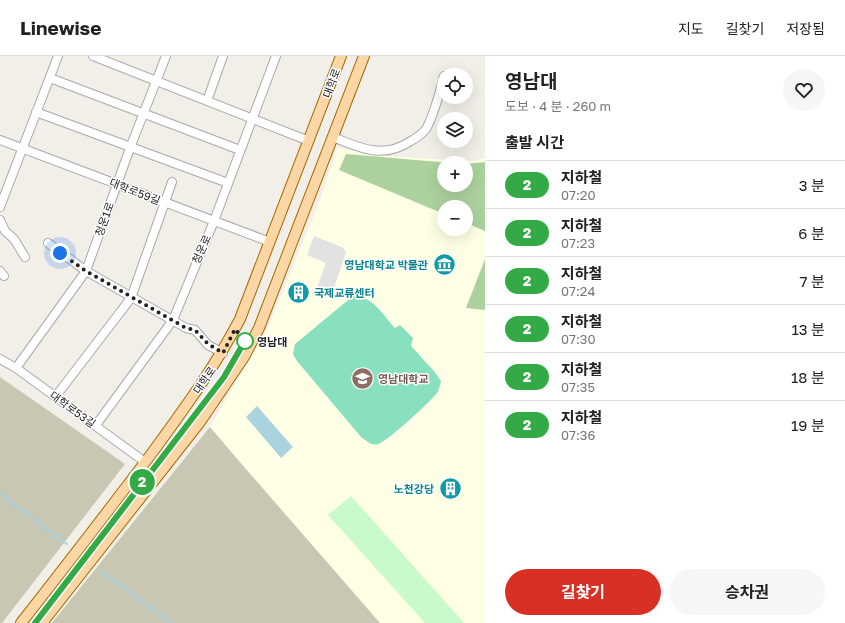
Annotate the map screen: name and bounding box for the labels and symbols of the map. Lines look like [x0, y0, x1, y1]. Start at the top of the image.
street label: 대학로 [320, 67, 342, 99]
street label: 대학로59길 [108, 175, 162, 207]
street label: 청운1로 [92, 200, 116, 238]
street label: 청운로 [189, 232, 213, 266]
your location [50, 243, 70, 263]
museum icon: 영남대학교 박물관 [431, 251, 457, 277]
place label: 영남대학교 박물관 [344, 258, 428, 271]
building icon: 국제교류센터 [286, 279, 312, 305]
place label: 국제교류센터 [314, 286, 375, 299]
marker: 영남대 [236, 332, 254, 350]
place label: 영남대 [257, 335, 287, 348]
street label: 대학로 [190, 364, 218, 396]
school or university icon: 영남대학교 [349, 365, 375, 391]
place label: 영남대학교 [378, 372, 429, 385]
street label: 대학로53길 [48, 388, 98, 430]
line badge: 2 [129, 469, 155, 495]
building icon: 노천강당 [437, 475, 463, 501]
place label: 노천강당 [394, 482, 434, 495]

